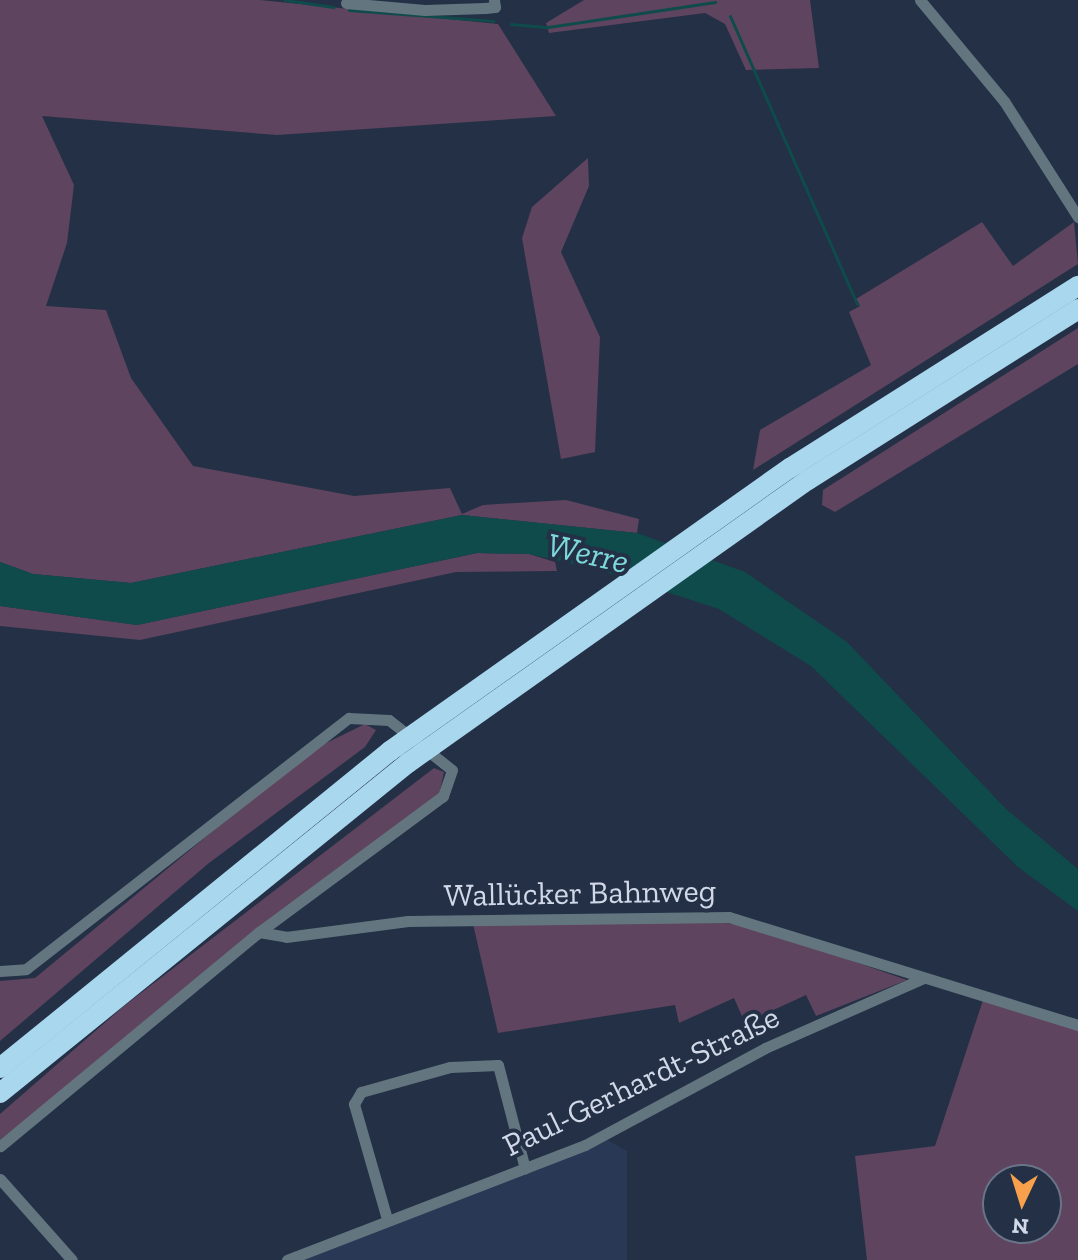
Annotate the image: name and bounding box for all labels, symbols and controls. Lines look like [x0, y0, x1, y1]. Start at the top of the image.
water label: Werre [543, 524, 633, 582]
street label: Wallücker Bahnweg [443, 871, 717, 915]
street label: Paul-Gerhardt-Straße [497, 997, 785, 1165]
north arrow [982, 1164, 1062, 1244]
text: N [1011, 1212, 1030, 1240]

